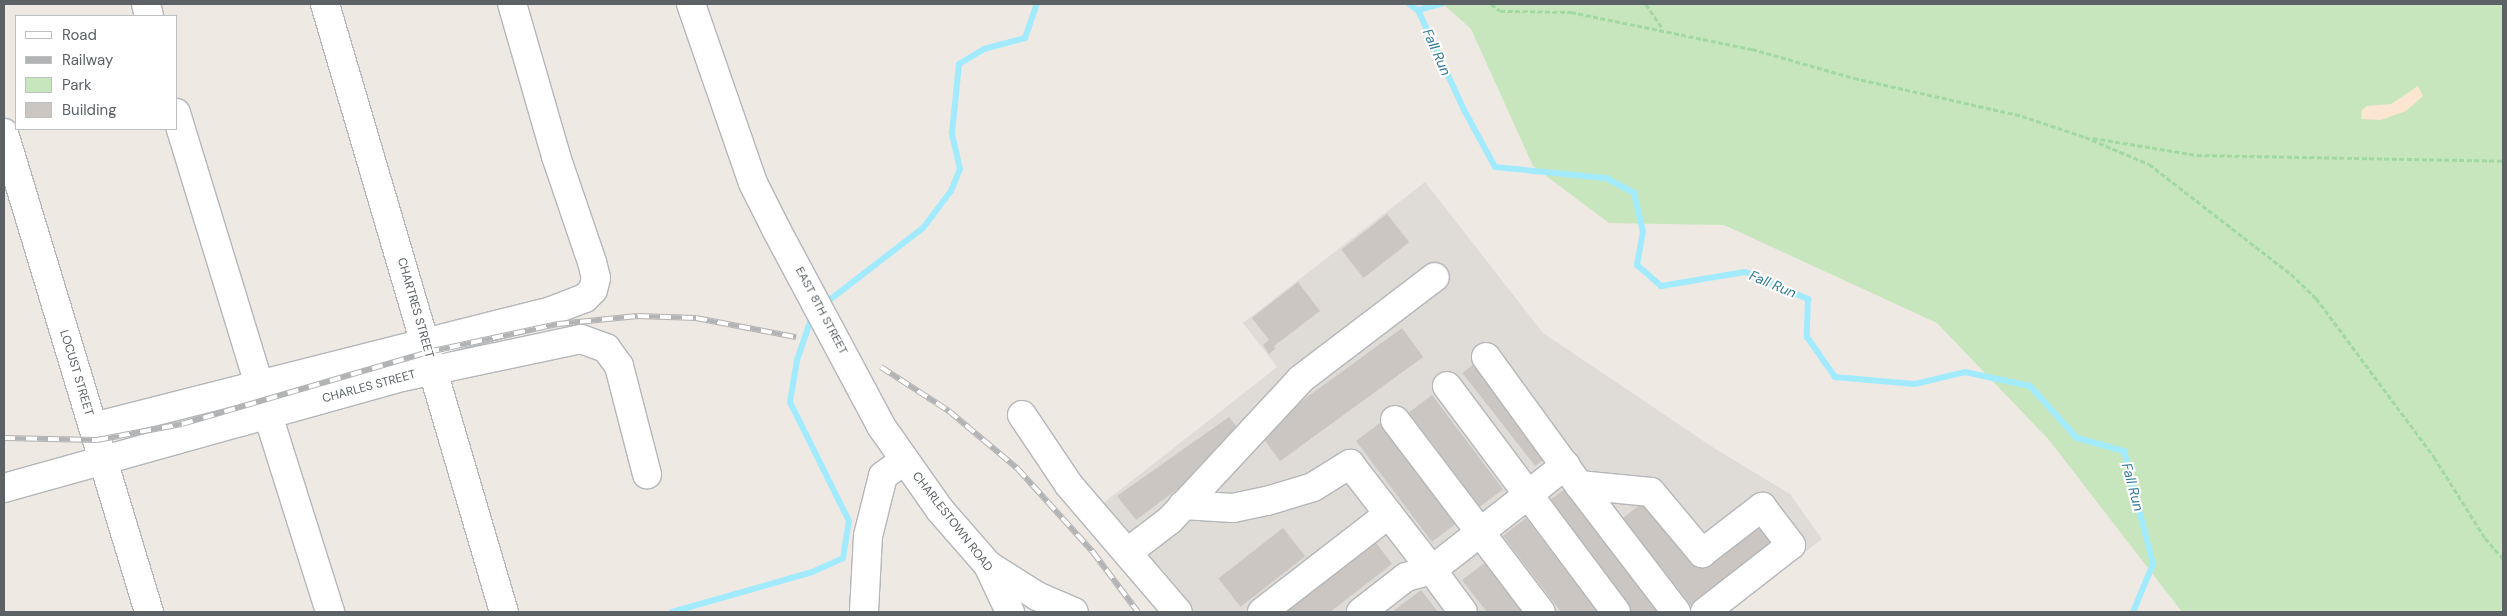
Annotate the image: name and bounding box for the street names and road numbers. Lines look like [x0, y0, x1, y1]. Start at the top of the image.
street label: CHARTRES STREET [394, 256, 436, 360]
street label: EAST 8TH STREET [792, 265, 850, 357]
street label: LOCUST STREET [56, 328, 96, 418]
street label: CHARLES STREET [321, 368, 417, 406]
street label: CHARLESTOWN ROAD [909, 469, 995, 575]

